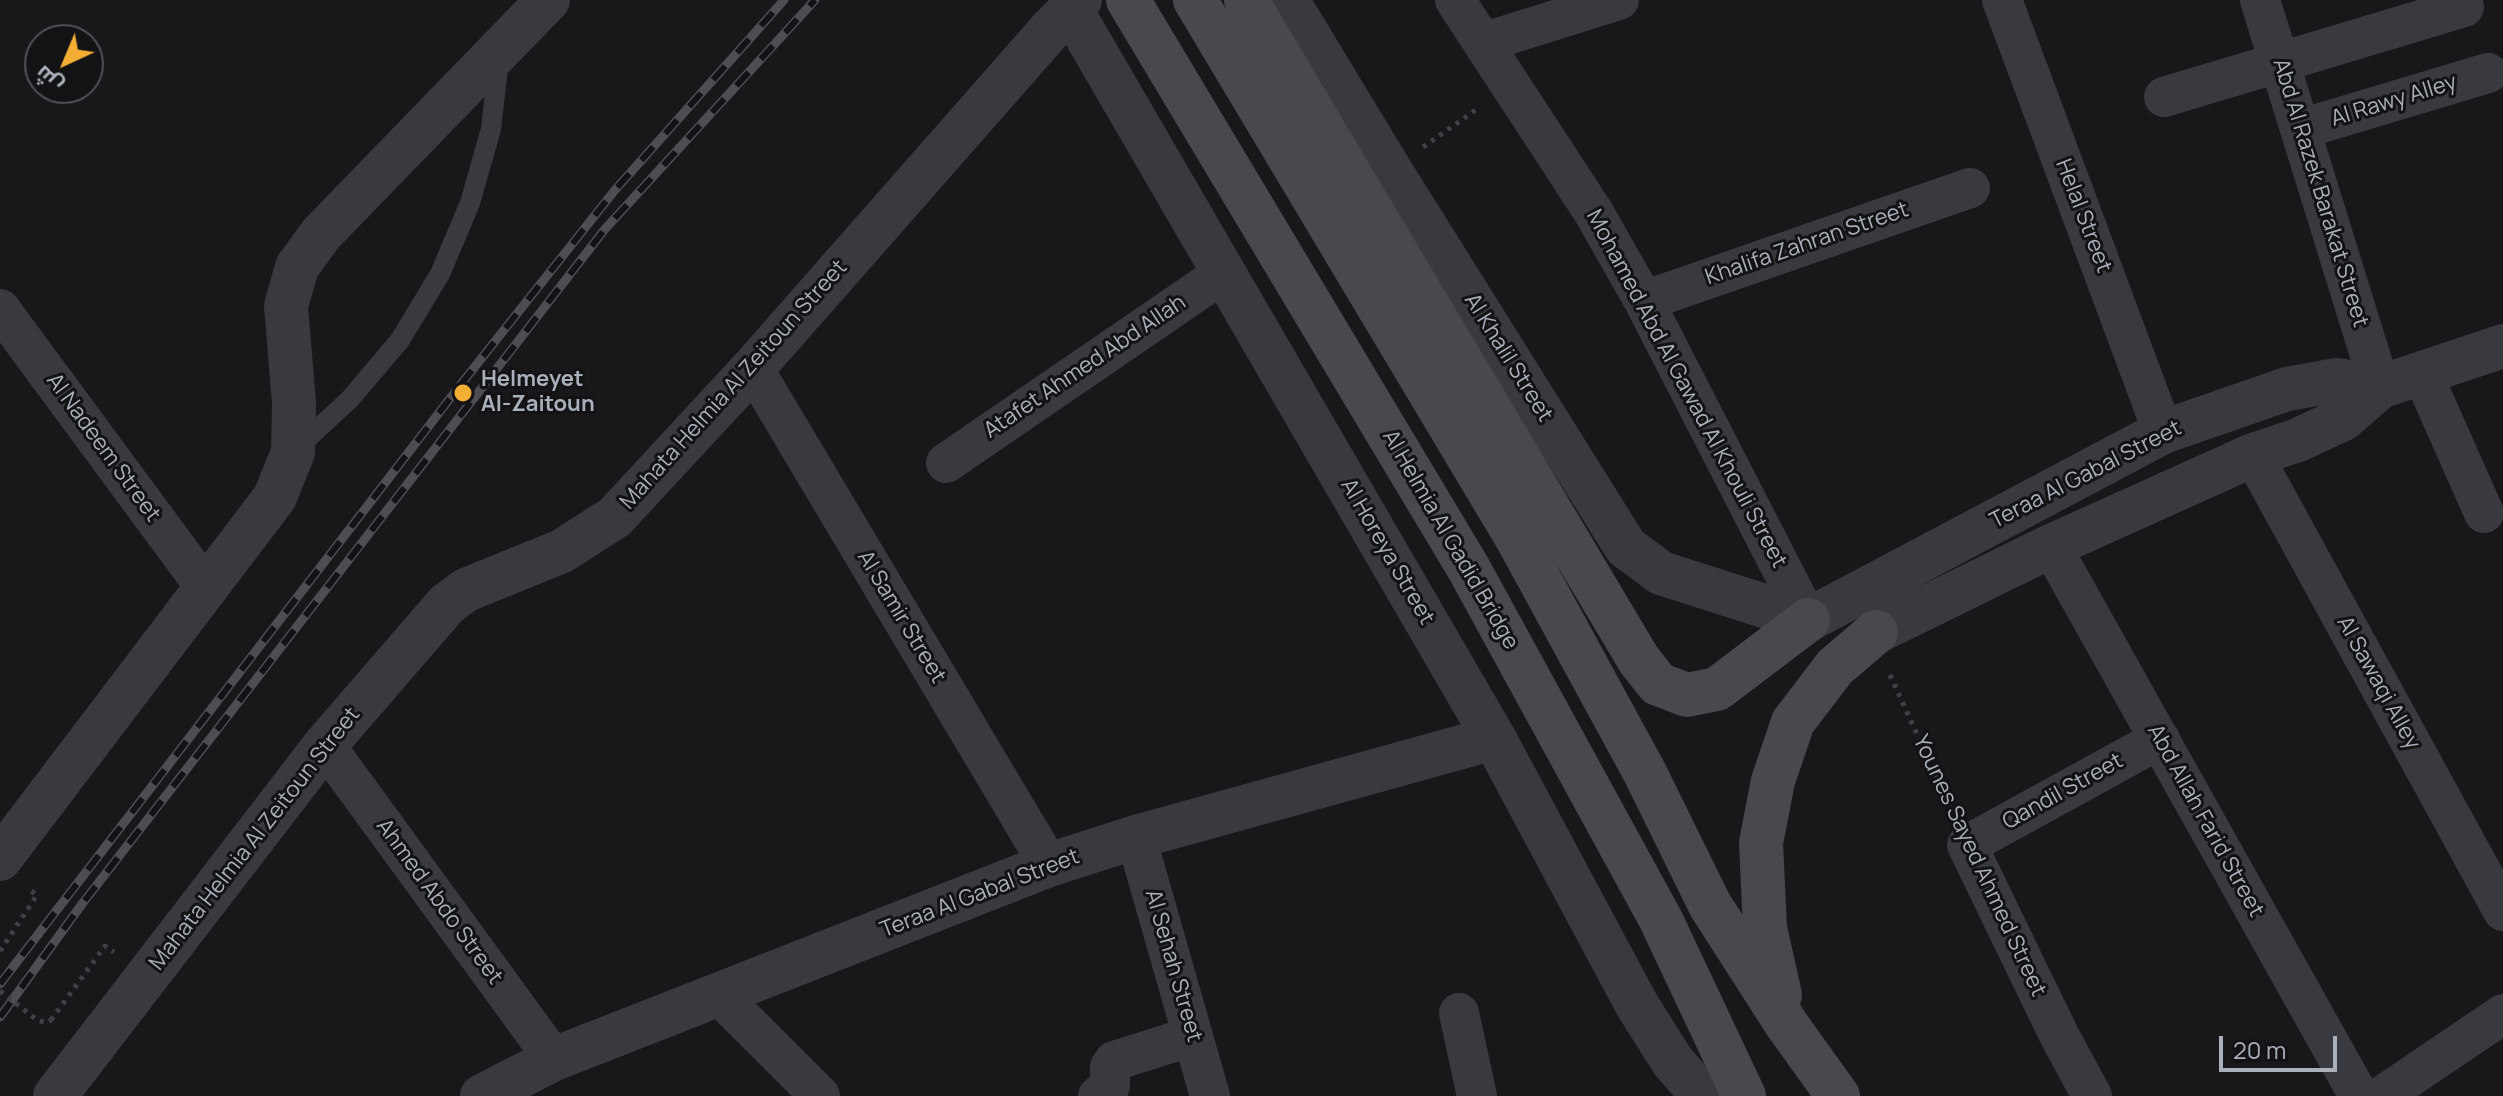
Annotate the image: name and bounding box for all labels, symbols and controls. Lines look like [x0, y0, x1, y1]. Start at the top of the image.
north arrow [24, 24, 104, 104]
street label: Abd Al Razek Barakat Street [2267, 56, 2373, 330]
text: ش [28, 59, 69, 100]
street label: Al Rawy Alley [2328, 69, 2460, 133]
street label: Helal Street [2049, 156, 2117, 276]
street label: Khalifa Zahran Street [1702, 197, 1912, 291]
street label: Mohamed Abd Al Gawad Al Khouli Street [1580, 205, 1792, 573]
street label: Mahata Helmia Al Zeitoun Street [615, 255, 853, 515]
street label: Al Khalil Street [1458, 289, 1558, 427]
street label: Atafet Ahmed Abd Allah [979, 290, 1191, 444]
place label: Helmeyet Al-Zaitoun [481, 367, 595, 418]
street label: Al Nadeem Street [40, 369, 166, 527]
marker: Helmeyet Al-Zaitoun [452, 382, 474, 404]
street label: Teraa Al Gabal Street [1986, 415, 2186, 535]
street label: Al Helmia Al Gadid Bridge [1376, 425, 1524, 655]
street label: Al Horeya Street [1334, 474, 1440, 630]
street label: Al Samir Street [851, 546, 951, 688]
street label: Al Sawaqi Alley [2331, 612, 2425, 754]
street label: Mahata Helmia Al Zeitoun Street [144, 702, 366, 976]
street label: Abd Allah Farid Street [2141, 720, 2269, 922]
street label: Younes Sayed Ahmed Street [1907, 731, 2051, 1001]
street label: Qandil Street [1998, 748, 2128, 836]
street label: Ahmed Abdo Street [370, 814, 508, 990]
street label: Teraa Al Gabal Street [877, 844, 1083, 944]
street label: Al Sehah Street [1139, 887, 1207, 1045]
scale bar [2223, 1020, 2341, 1070]
text: 20 m [2233, 1033, 2286, 1066]

